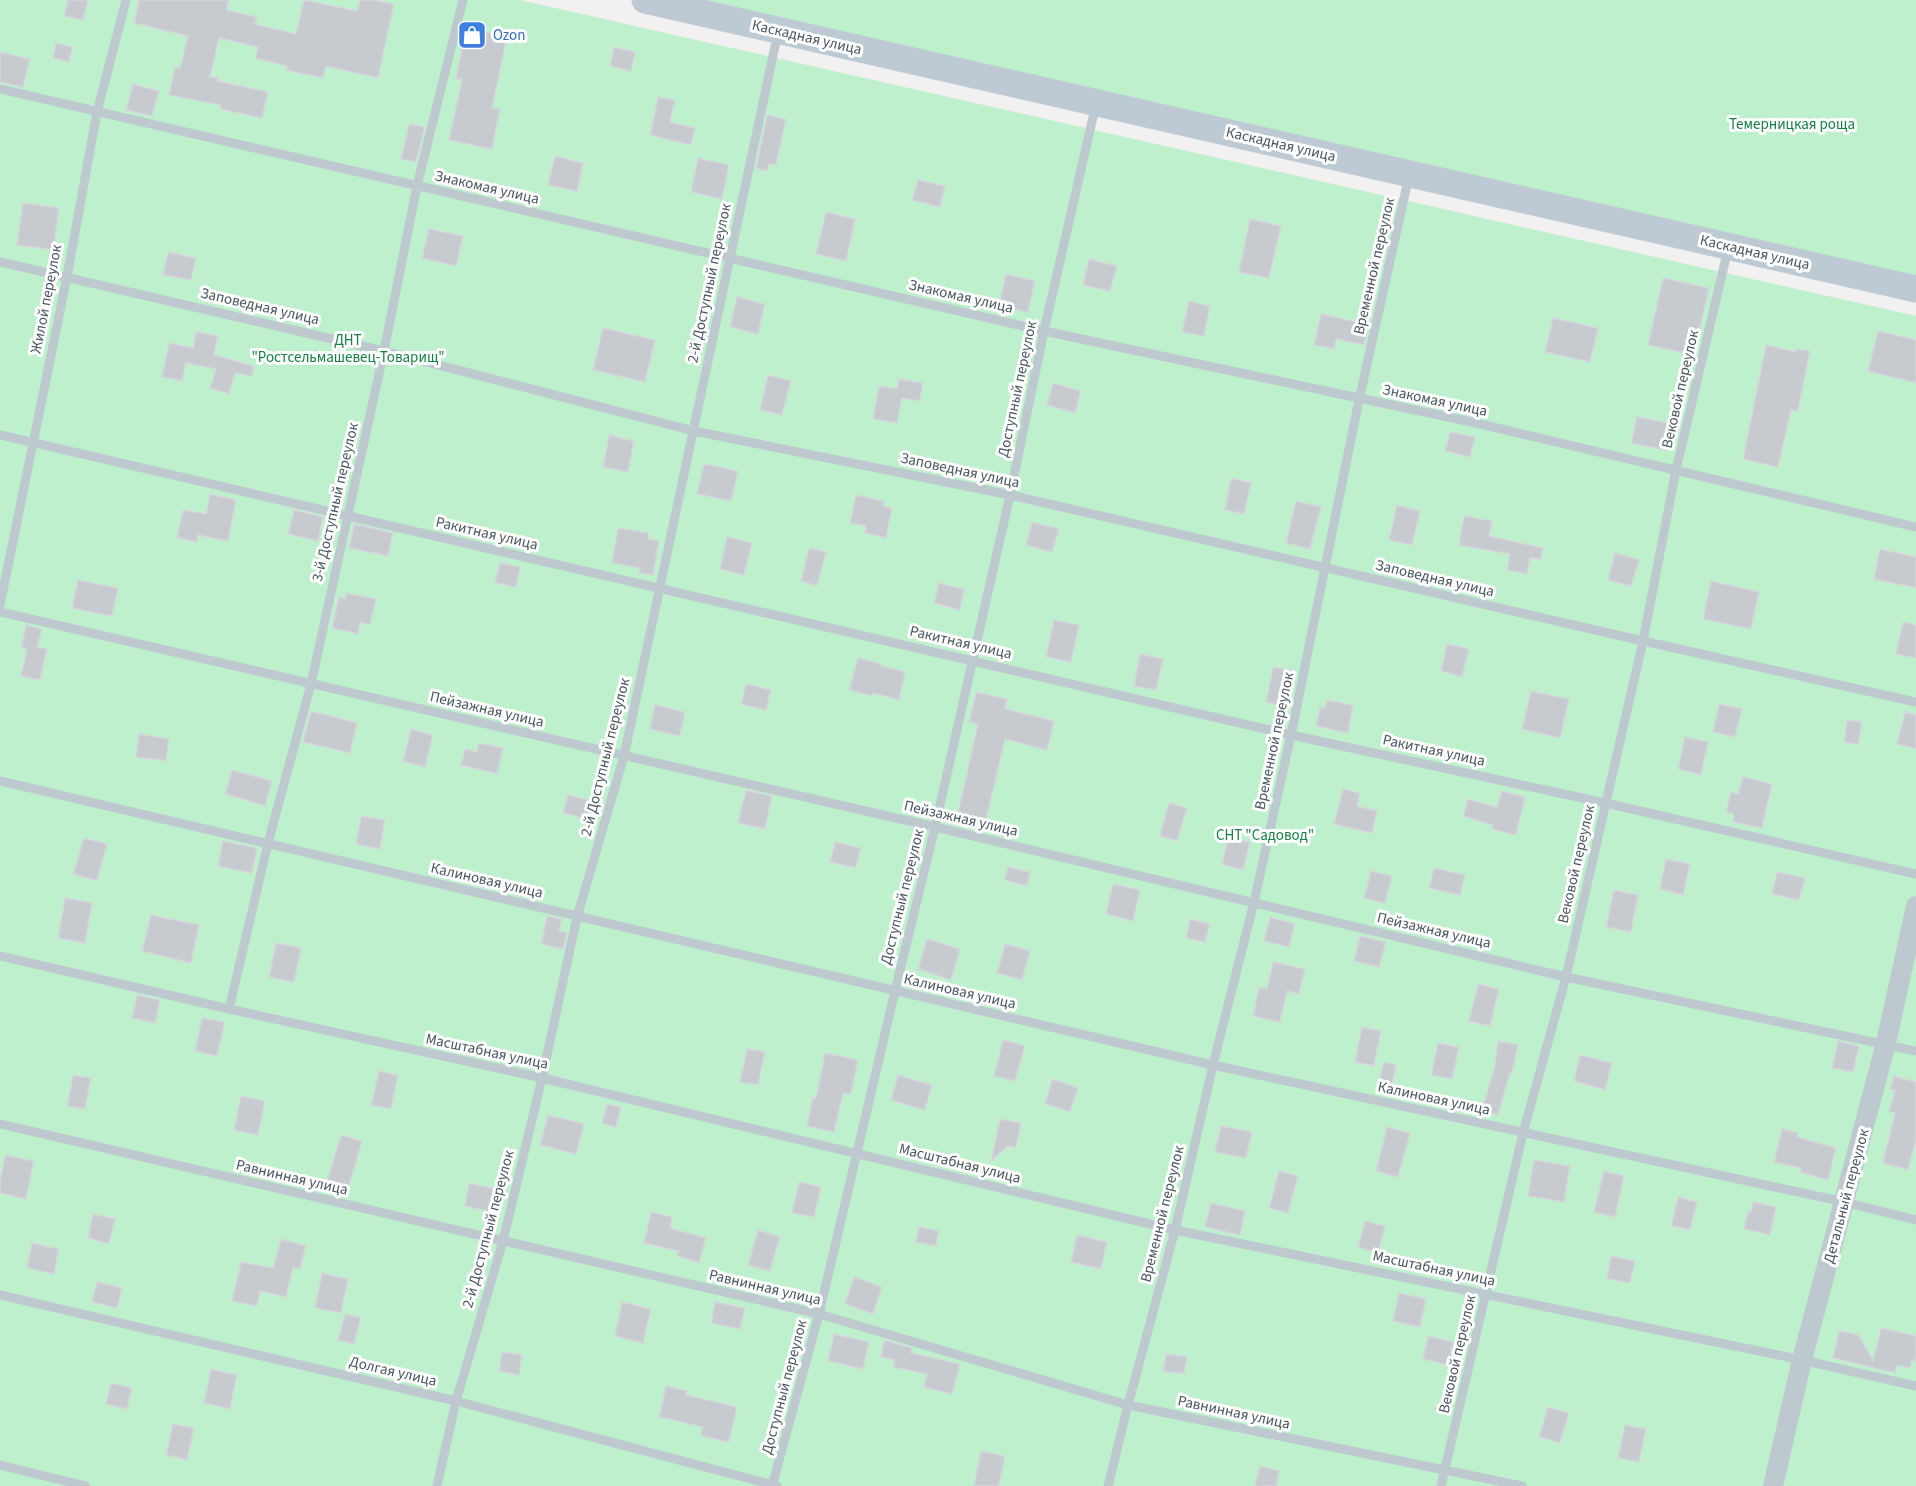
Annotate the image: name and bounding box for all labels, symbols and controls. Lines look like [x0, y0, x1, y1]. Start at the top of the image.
street label: Каскадная улица [750, 15, 864, 60]
shop icon: Ozon [456, 19, 488, 51]
place label: Ozon [493, 25, 525, 46]
park label: Темерницкая роща [1729, 114, 1855, 135]
street label: Каскадная улица [1224, 122, 1338, 167]
street label: Знакомая улица [433, 165, 541, 210]
street label: Временной переулок [1349, 195, 1401, 337]
street label: 2-й Доступный переулок [682, 201, 737, 365]
street label: Каскадная улица [1698, 230, 1812, 275]
street label: Жилой переулок [26, 242, 67, 355]
street label: Знакомая улица [907, 274, 1015, 319]
street label: Заповедная улица [198, 283, 321, 330]
street label: Доступный переулок [993, 319, 1042, 459]
street label: Вековой переулок [1657, 327, 1704, 450]
park label: ДНТ "Ростсельмашевец-Товарищ" [251, 330, 445, 368]
street label: Знакомая улица [1381, 379, 1489, 422]
street label: 3-й Доступный переулок [307, 420, 364, 584]
street label: Заповедная улица [898, 448, 1021, 493]
street label: Ракитная улица [434, 512, 540, 555]
street label: Заповедная улица [1373, 555, 1496, 602]
street label: Ракитная улица [908, 621, 1014, 664]
street label: Временной переулок [1250, 670, 1299, 812]
street label: 2-й Доступный переулок [576, 675, 635, 838]
street label: Пейзажная улица [428, 686, 546, 733]
street label: Ракитная улица [1381, 729, 1487, 772]
street label: Пейзажная улица [902, 795, 1020, 842]
street label: Вековой переулок [1553, 802, 1600, 925]
park label: СНТ "Садовод" [1216, 825, 1314, 846]
street label: Доступный переулок [876, 827, 930, 967]
street label: Калиновая улица [429, 857, 545, 904]
street label: Пейзажная улица [1375, 907, 1493, 954]
street label: Калиновая улица [902, 968, 1018, 1015]
street label: Масштабная улица [424, 1028, 550, 1075]
street label: Калиновая улица [1376, 1076, 1492, 1121]
street label: Детальный переулок [1818, 1126, 1875, 1266]
street label: Масштабная улица [897, 1138, 1023, 1189]
street label: Временной переулок [1135, 1143, 1190, 1285]
street label: 2-й Доступный переулок [457, 1147, 520, 1310]
street label: Равнинная улица [234, 1154, 350, 1201]
street label: Масштабная улица [1371, 1245, 1497, 1292]
street label: Равнинная улица [707, 1264, 823, 1311]
street label: Вековой переулок [1434, 1292, 1481, 1415]
street label: Доступный переулок [756, 1317, 813, 1457]
street label: Долгая улица [347, 1351, 439, 1392]
street label: Равнинная улица [1176, 1390, 1292, 1435]

